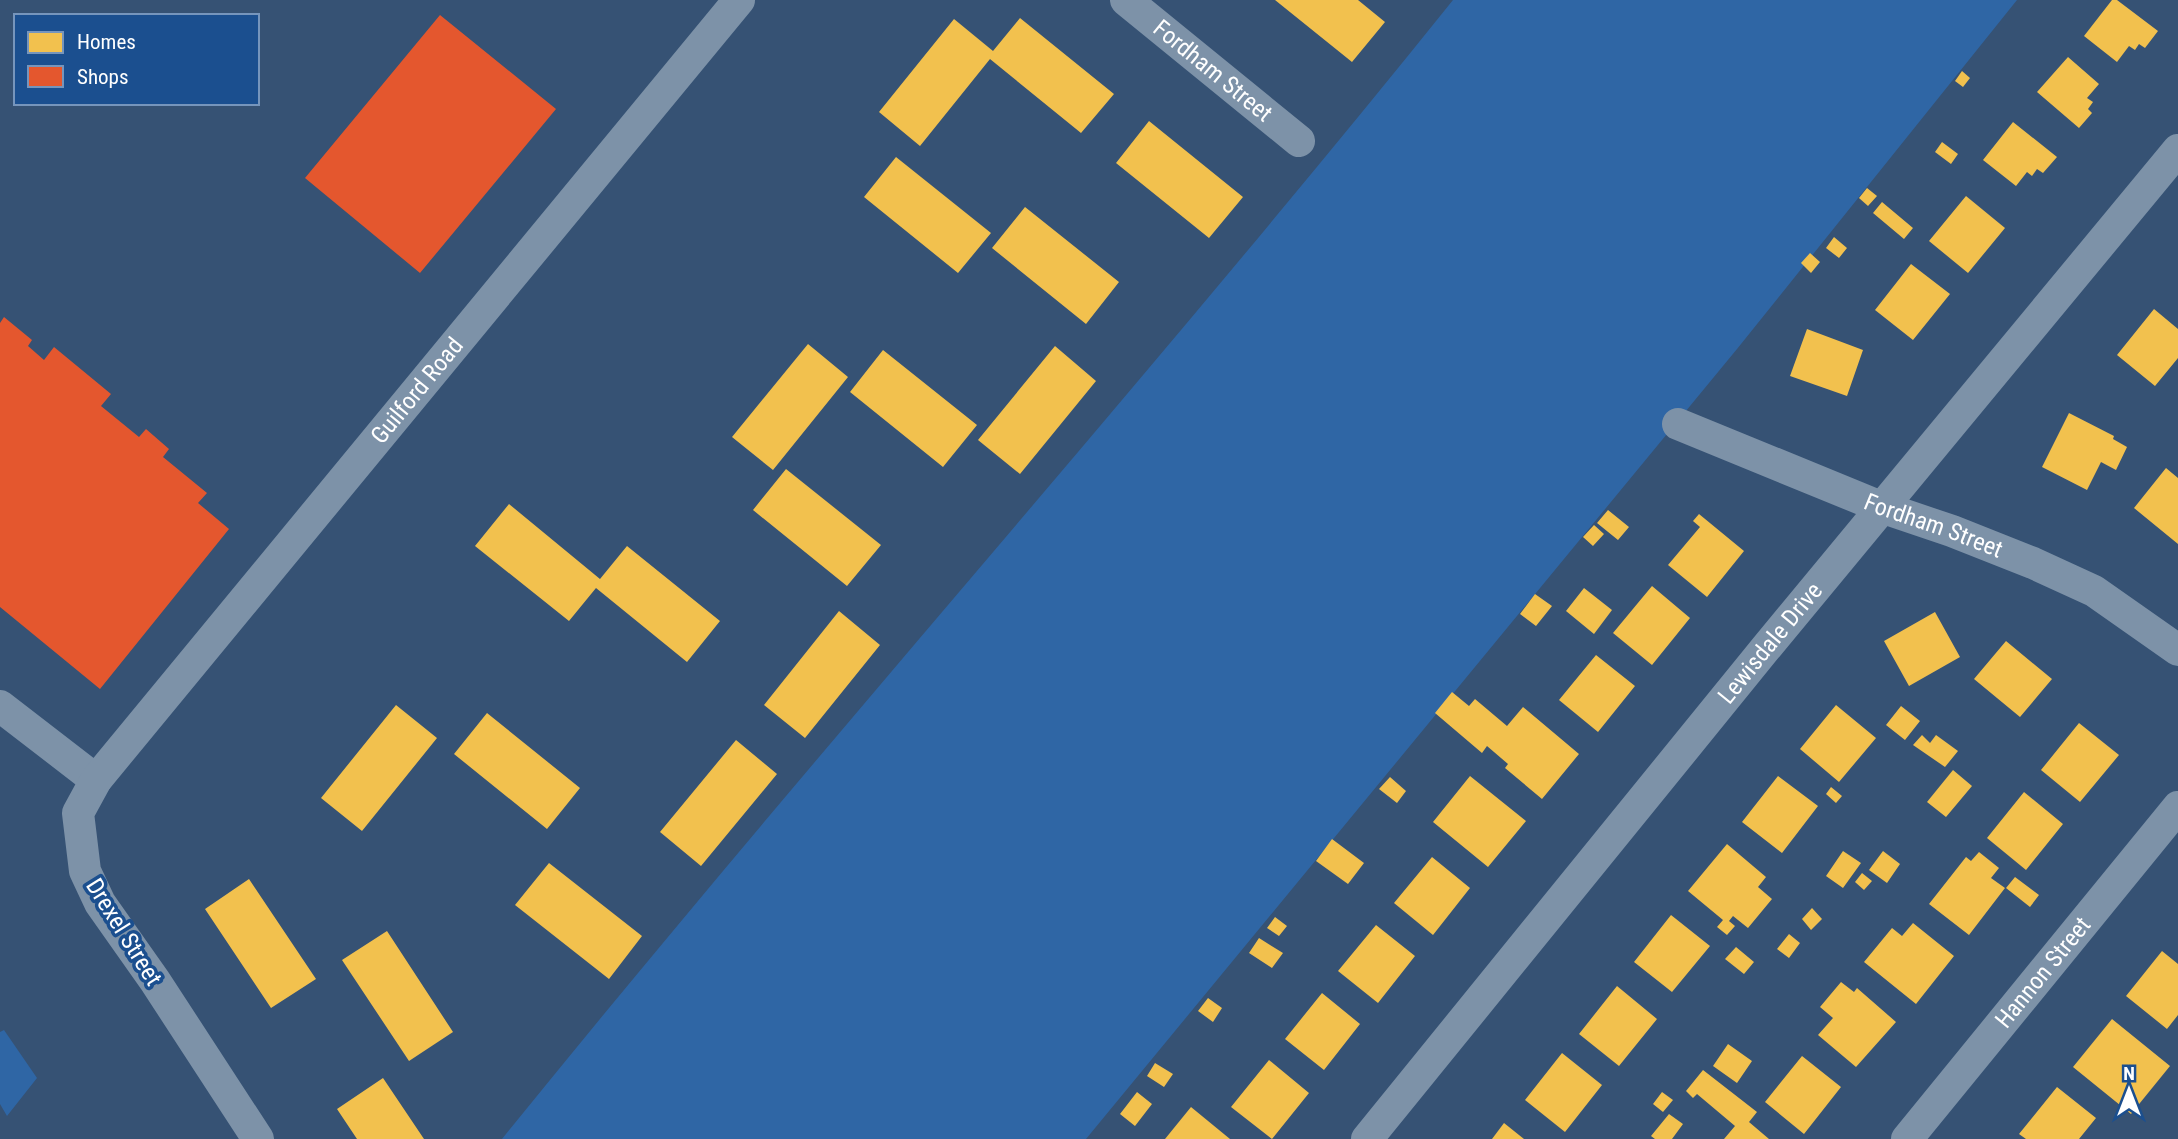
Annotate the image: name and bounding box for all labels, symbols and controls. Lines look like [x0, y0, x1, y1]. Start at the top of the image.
legend [14, 14, 259, 105]
street label: Fordham Street [1148, 14, 1278, 128]
text: Homes [77, 30, 136, 54]
text: Shops [77, 65, 129, 89]
street label: Guilford Road [365, 332, 469, 449]
street label: Fordham Street [1860, 488, 2007, 564]
street label: Lewisdale Drive [1712, 577, 1828, 709]
street label: Drexel Street [80, 873, 168, 991]
street label: Hannon Street [1989, 911, 2097, 1034]
north arrow [2094, 1055, 2164, 1125]
text: N [2123, 1062, 2135, 1085]

